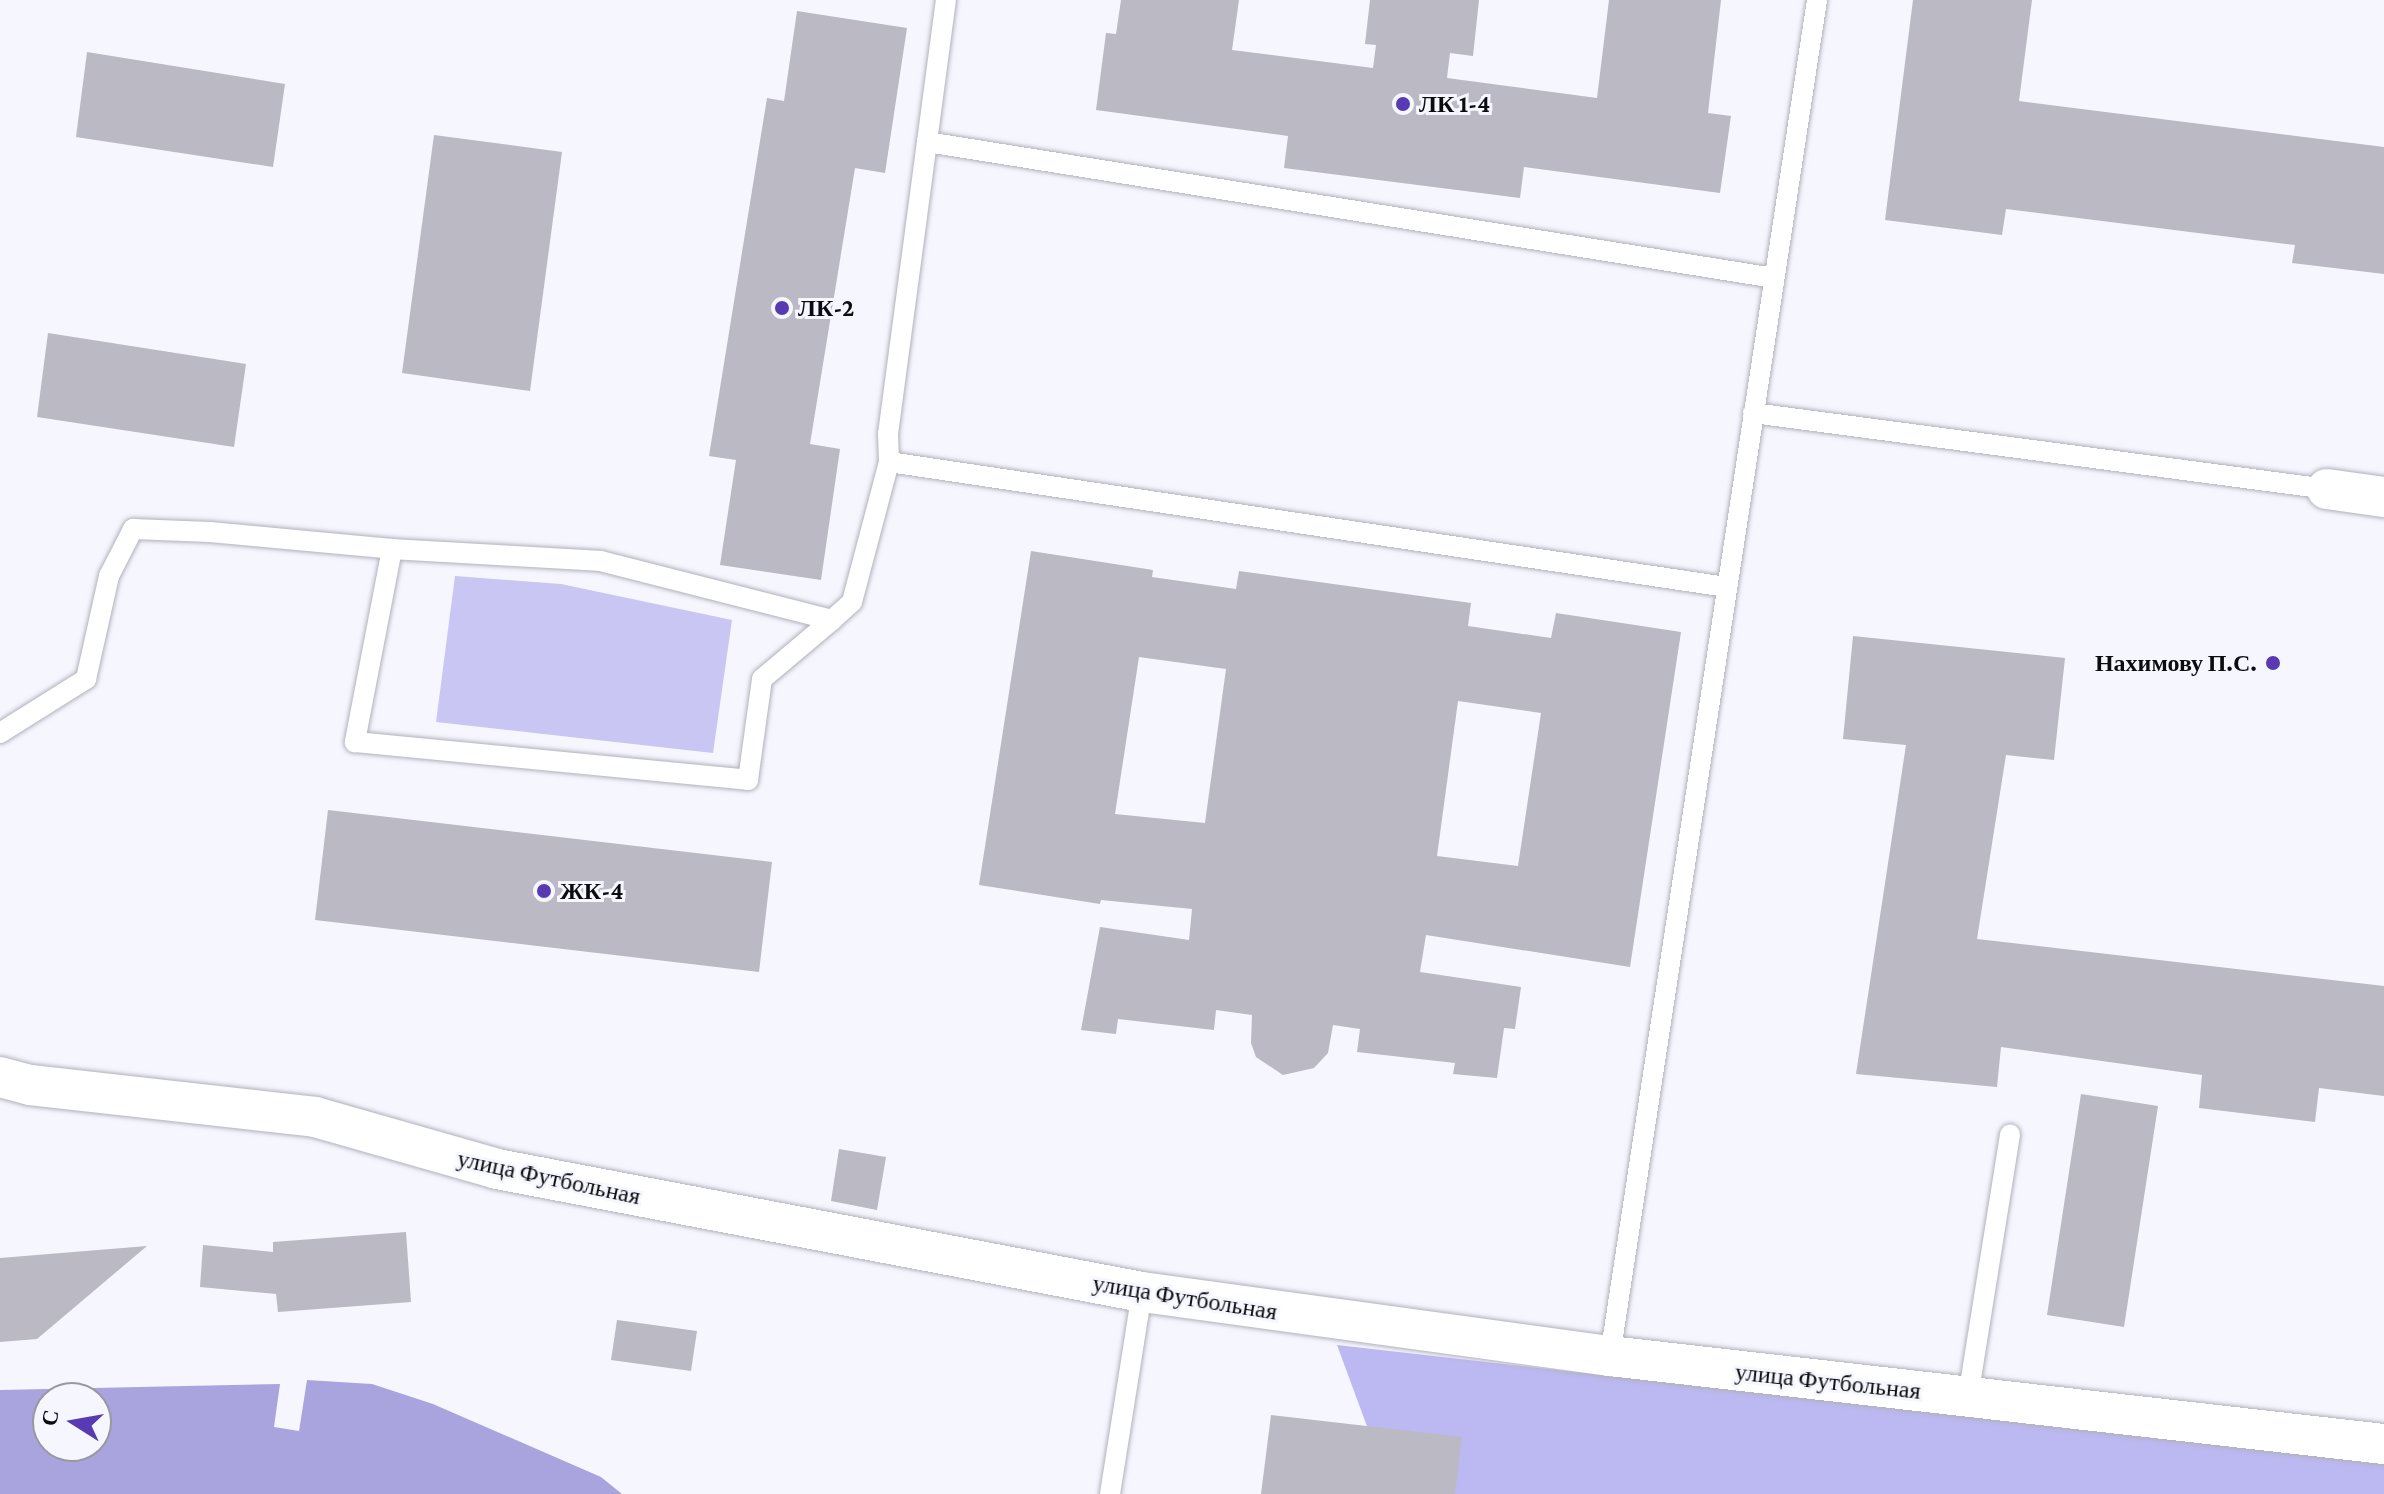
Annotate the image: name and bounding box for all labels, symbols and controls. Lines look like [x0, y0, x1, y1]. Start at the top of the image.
place label: ЛК 1-4 [1419, 90, 1490, 118]
marker: ЛК 1-4 [1394, 95, 1412, 113]
place label: ЛК-2 [798, 294, 854, 322]
marker: ЛК-2 [773, 299, 791, 317]
place label: Нахимову П.С. [2095, 649, 2257, 677]
marker: Нахимову П.С. [2264, 654, 2282, 672]
place label: ЖК-4 [560, 877, 623, 905]
marker: ЖК-4 [535, 882, 553, 900]
street label: улица Футбольная [455, 1144, 643, 1210]
street label: улица Футбольная [1091, 1268, 1279, 1326]
street label: улица Футбольная [1734, 1357, 1922, 1405]
north arrow [32, 1382, 112, 1462]
text: С [36, 1408, 64, 1428]

